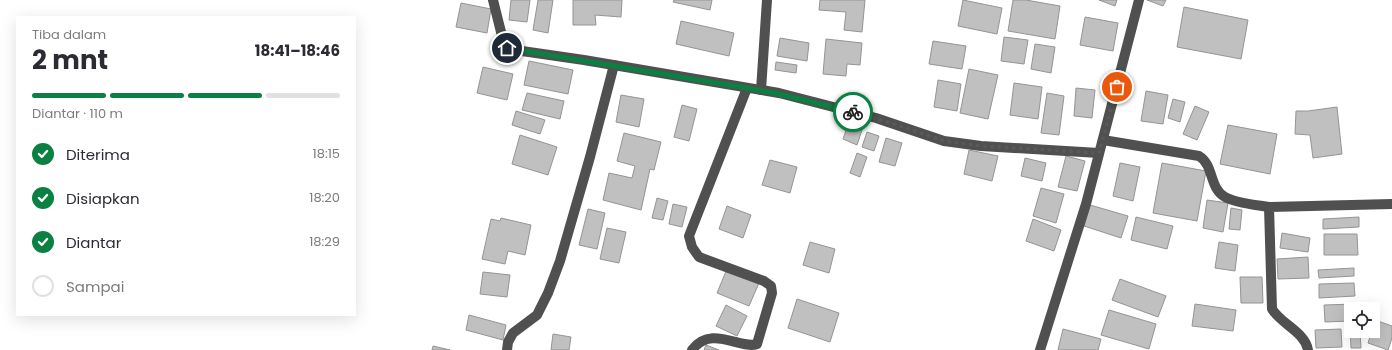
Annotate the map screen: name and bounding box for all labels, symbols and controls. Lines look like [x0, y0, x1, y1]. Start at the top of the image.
text: Tiba dalam [32, 25, 106, 44]
pin [490, 31, 524, 65]
icon: home [496, 37, 518, 59]
text: 18:41–18:46 [255, 40, 340, 61]
text: 2 mnt [32, 42, 108, 78]
pin [1100, 70, 1134, 104]
icon: bag [1106, 76, 1128, 98]
courier [833, 92, 873, 132]
icon: bike [842, 101, 864, 123]
text: Diantar · 110 m [32, 104, 123, 123]
icon: check [32, 143, 54, 165]
text: Diterima [66, 144, 130, 165]
text: 18:15 [313, 144, 340, 163]
icon: check [32, 187, 54, 209]
text: Disiapkan [66, 188, 140, 209]
text: 18:20 [309, 188, 340, 207]
icon: check [32, 231, 54, 253]
text: Diantar [66, 232, 121, 253]
text: 18:29 [309, 232, 340, 251]
text: Sampai [66, 276, 124, 297]
map controls [1344, 302, 1380, 338]
button: locate [1344, 302, 1380, 338]

